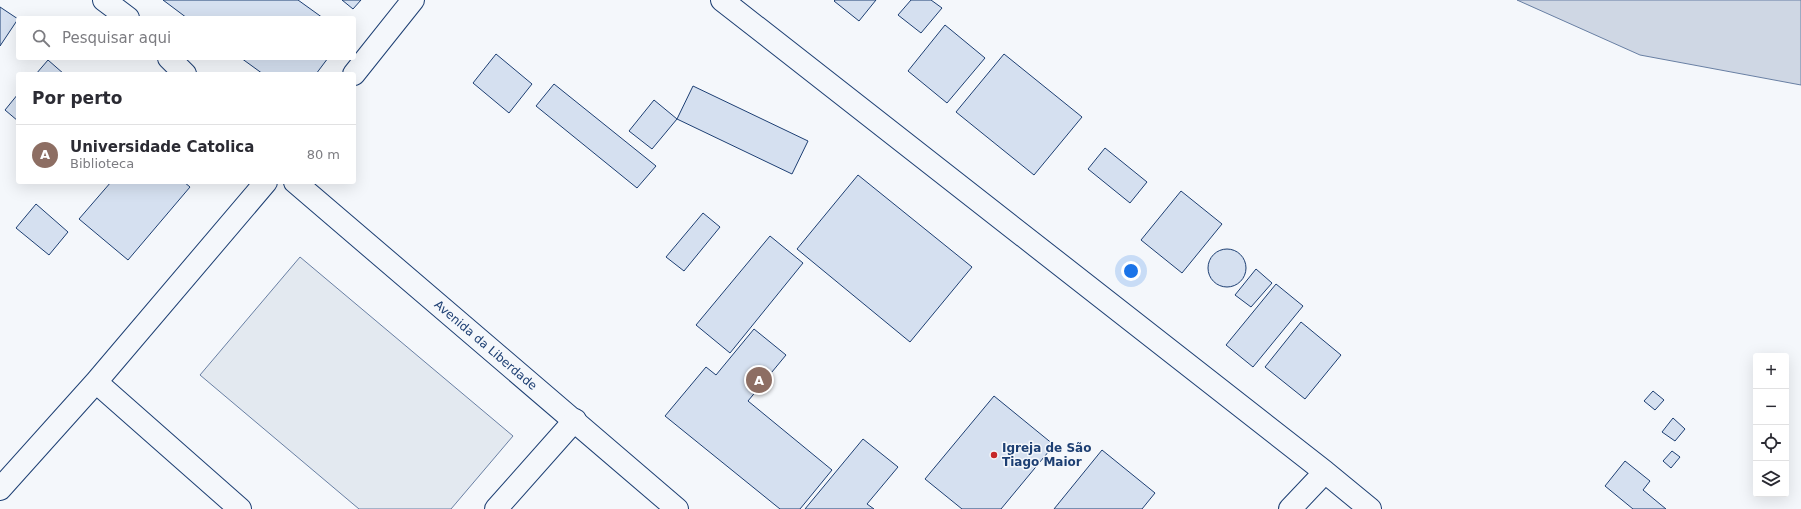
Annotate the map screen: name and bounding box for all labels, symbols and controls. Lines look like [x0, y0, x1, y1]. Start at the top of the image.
search box [16, 16, 356, 60]
icon: search [30, 27, 52, 49]
text: Pesquisar aqui [62, 29, 171, 47]
text: Por perto [32, 88, 122, 108]
text: Universidade Catolica [70, 138, 254, 156]
text: A [40, 147, 50, 162]
text: 80 m [307, 147, 340, 162]
text: Biblioteca [70, 156, 134, 171]
your location [1121, 261, 1141, 281]
street label: Avenida da Liberdade [432, 298, 540, 393]
map controls [1753, 353, 1789, 497]
button: + [1753, 353, 1789, 389]
pin: A [746, 365, 772, 395]
button: − [1753, 389, 1789, 425]
button: locate [1753, 425, 1789, 461]
place label: Igreja de São Tiago Maior [1002, 441, 1091, 469]
marker: Igreja de São Tiago Maior [989, 450, 999, 460]
button: layers [1753, 461, 1789, 497]

